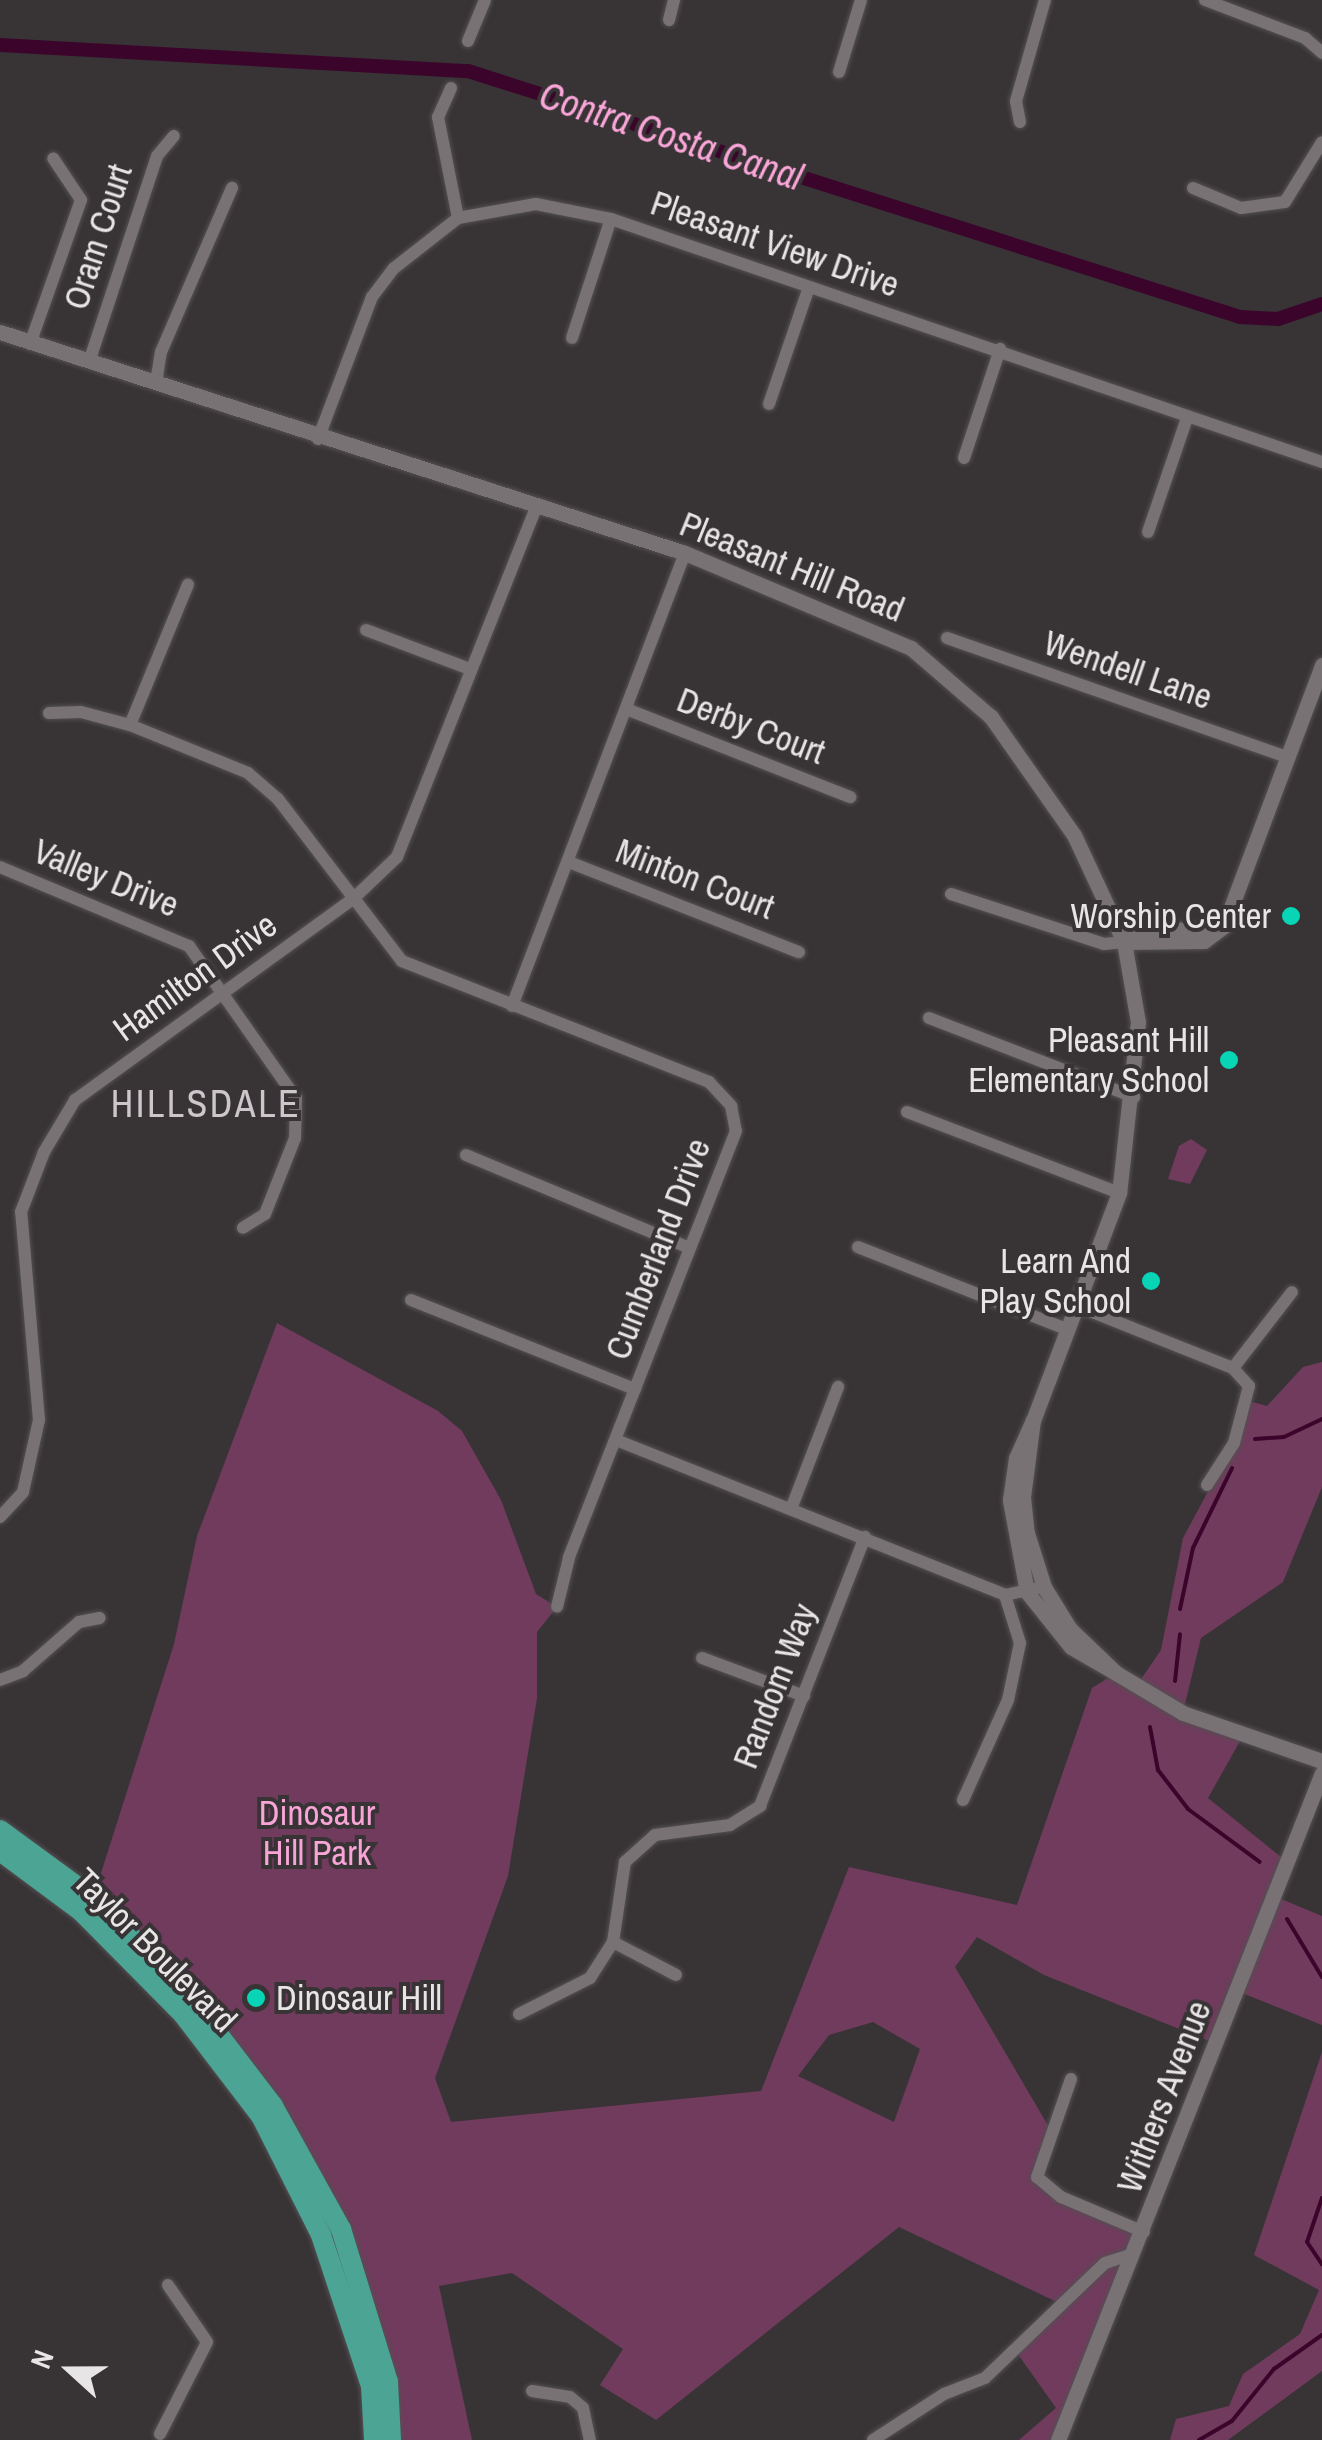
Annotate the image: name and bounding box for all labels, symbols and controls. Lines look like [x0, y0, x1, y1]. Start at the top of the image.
water label: Contra Costa Canal [534, 72, 808, 200]
street label: Oram Court [55, 159, 141, 315]
street label: Pleasant View Drive [645, 182, 905, 306]
street label: Pleasant Hill Road [674, 503, 910, 631]
street label: Wendell Lane [1038, 622, 1218, 718]
street label: Derby Court [671, 679, 831, 773]
street label: Valley Drive [27, 830, 185, 926]
street label: Minton Court [610, 830, 780, 928]
place label: Worship Center [1071, 895, 1271, 937]
street label: Hamilton Drive [105, 904, 285, 1050]
marker: Worship Center [1280, 905, 1302, 927]
place label: Pleasant Hill Elementary School [968, 1019, 1209, 1101]
marker: Pleasant Hill Elementary School [1218, 1049, 1240, 1071]
district label: HILLSDALE [111, 1081, 301, 1127]
street label: Cumberland Drive [597, 1133, 719, 1365]
place label: Learn And Play School [979, 1240, 1131, 1322]
marker: Learn And Play School [1140, 1270, 1162, 1292]
street label: Random Way [724, 1598, 826, 1774]
park label: Dinosaur Hill Park [259, 1792, 375, 1874]
street label: Taylor Boulevard [64, 1859, 246, 2041]
place label: Dinosaur Hill [276, 1977, 442, 2019]
marker: Dinosaur Hill [245, 1987, 267, 2009]
street label: Withers Avenue [1108, 1994, 1220, 2200]
north arrow [20, 2320, 120, 2420]
text: N [21, 2345, 63, 2374]

